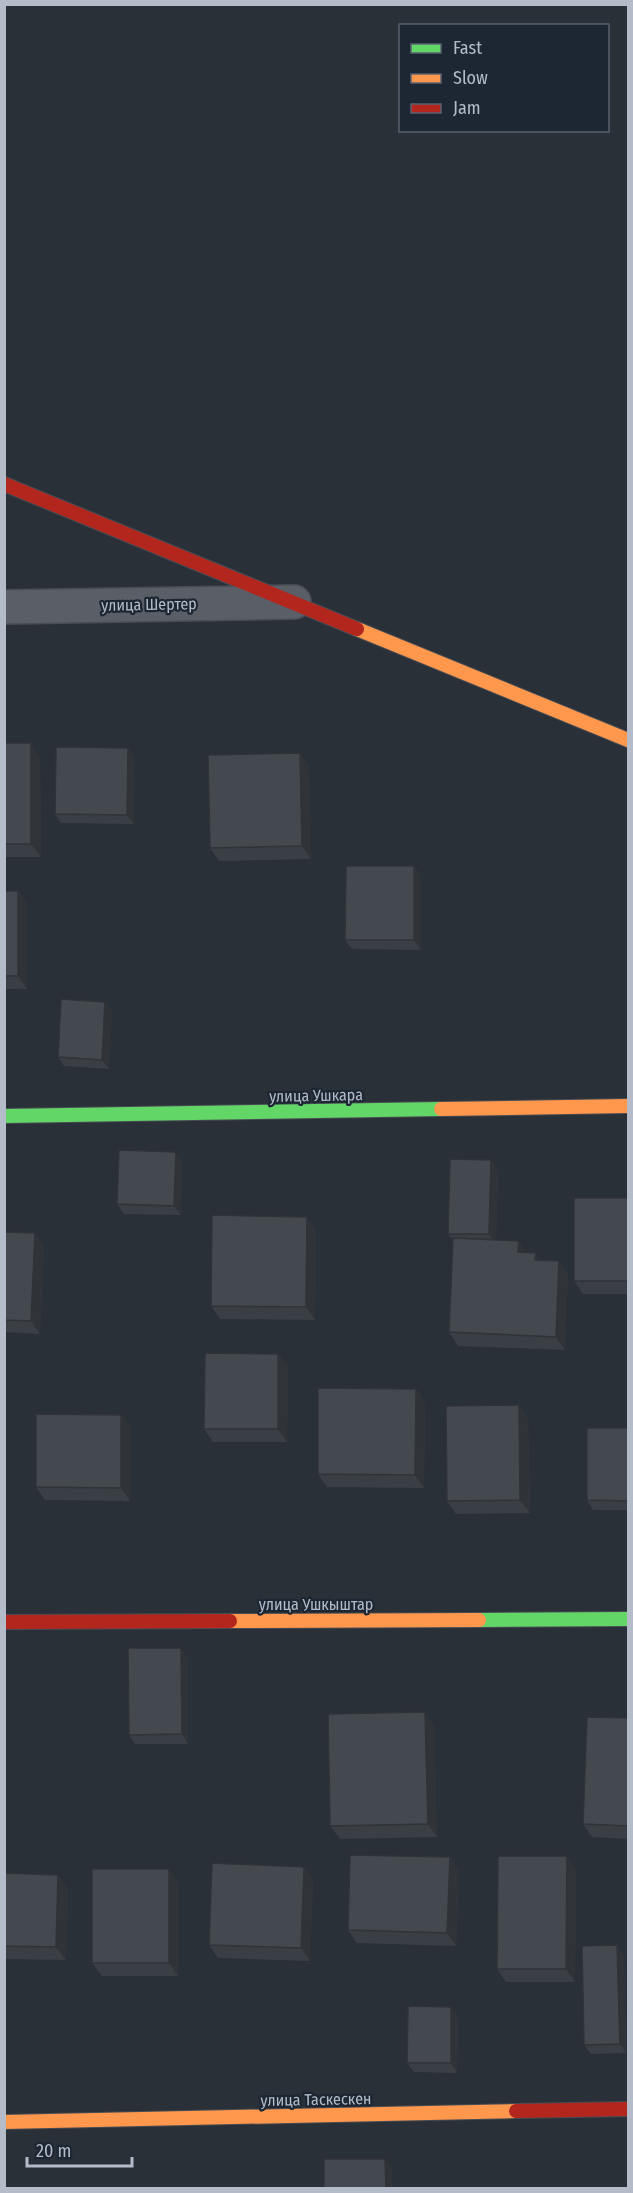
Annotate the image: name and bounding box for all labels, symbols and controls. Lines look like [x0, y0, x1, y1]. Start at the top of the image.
legend [399, 24, 609, 132]
text: Fast [453, 37, 482, 59]
text: Slow [453, 67, 488, 89]
text: Jam [453, 97, 481, 119]
street label: улица Шертер [101, 594, 197, 615]
street label: улица Ушкара [269, 1085, 363, 1106]
street label: улица Ушкыштар [259, 1595, 373, 1614]
street label: улица Таскескен [260, 2089, 372, 2110]
scale bar [27, 2130, 132, 2168]
text: 20 m [36, 2140, 71, 2162]

